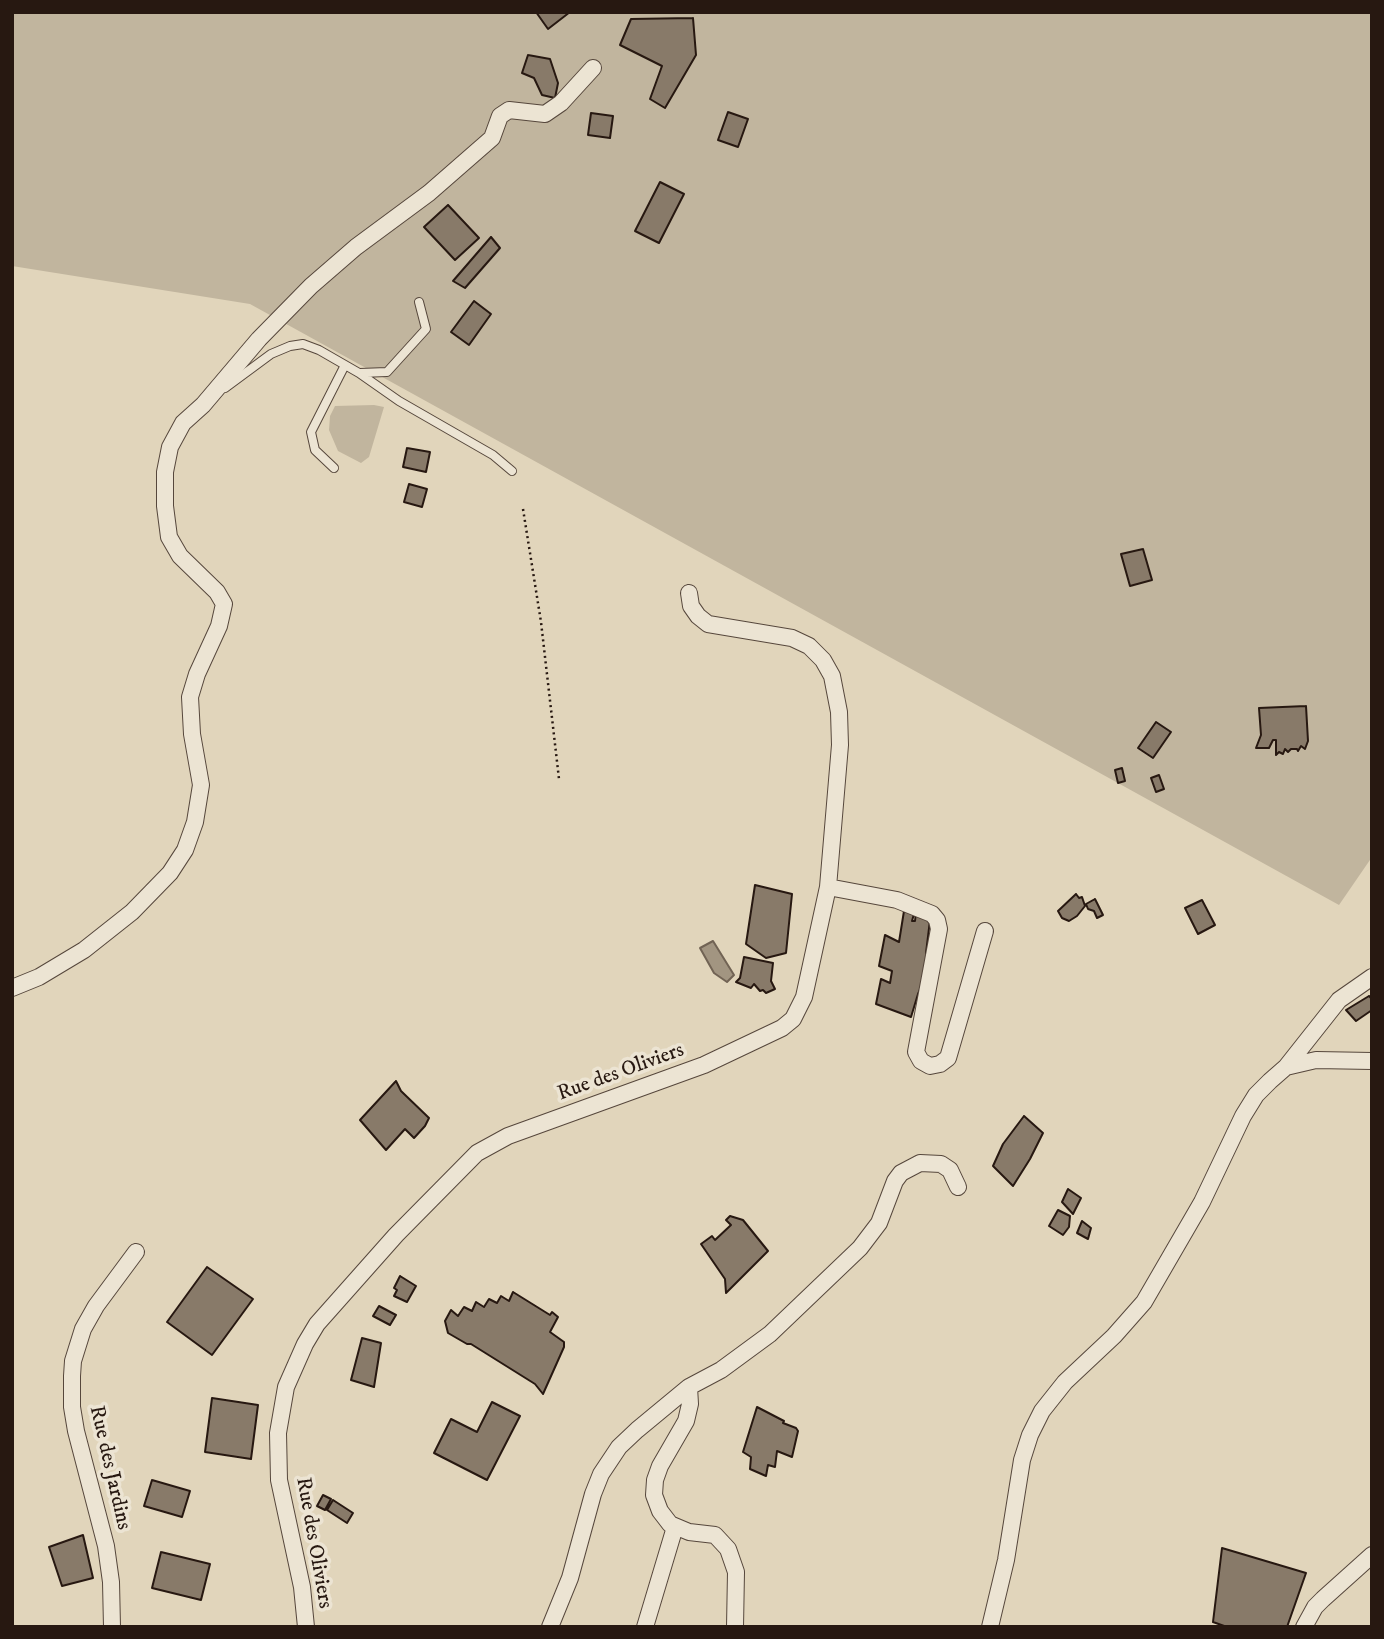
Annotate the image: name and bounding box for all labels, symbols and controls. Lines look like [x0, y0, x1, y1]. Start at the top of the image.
street label: Rue des Oliviers [554, 1038, 688, 1108]
street label: Rue des Jardins [82, 1404, 136, 1532]
street label: Rue des Oliviers [289, 1476, 337, 1610]

